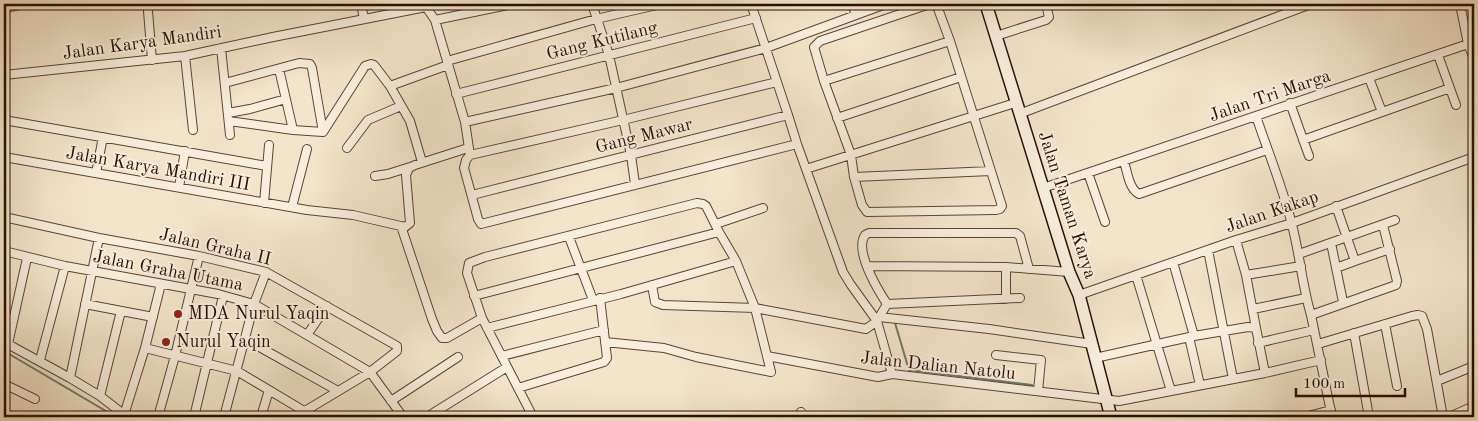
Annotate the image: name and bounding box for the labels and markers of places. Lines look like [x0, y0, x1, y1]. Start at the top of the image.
place label: MDA Nurul Yaqin [188, 305, 330, 323]
marker: MDA Nurul Yaqin [172, 308, 184, 320]
place label: Nurul Yaqin [176, 333, 271, 351]
marker: Nurul Yaqin [160, 336, 172, 348]

